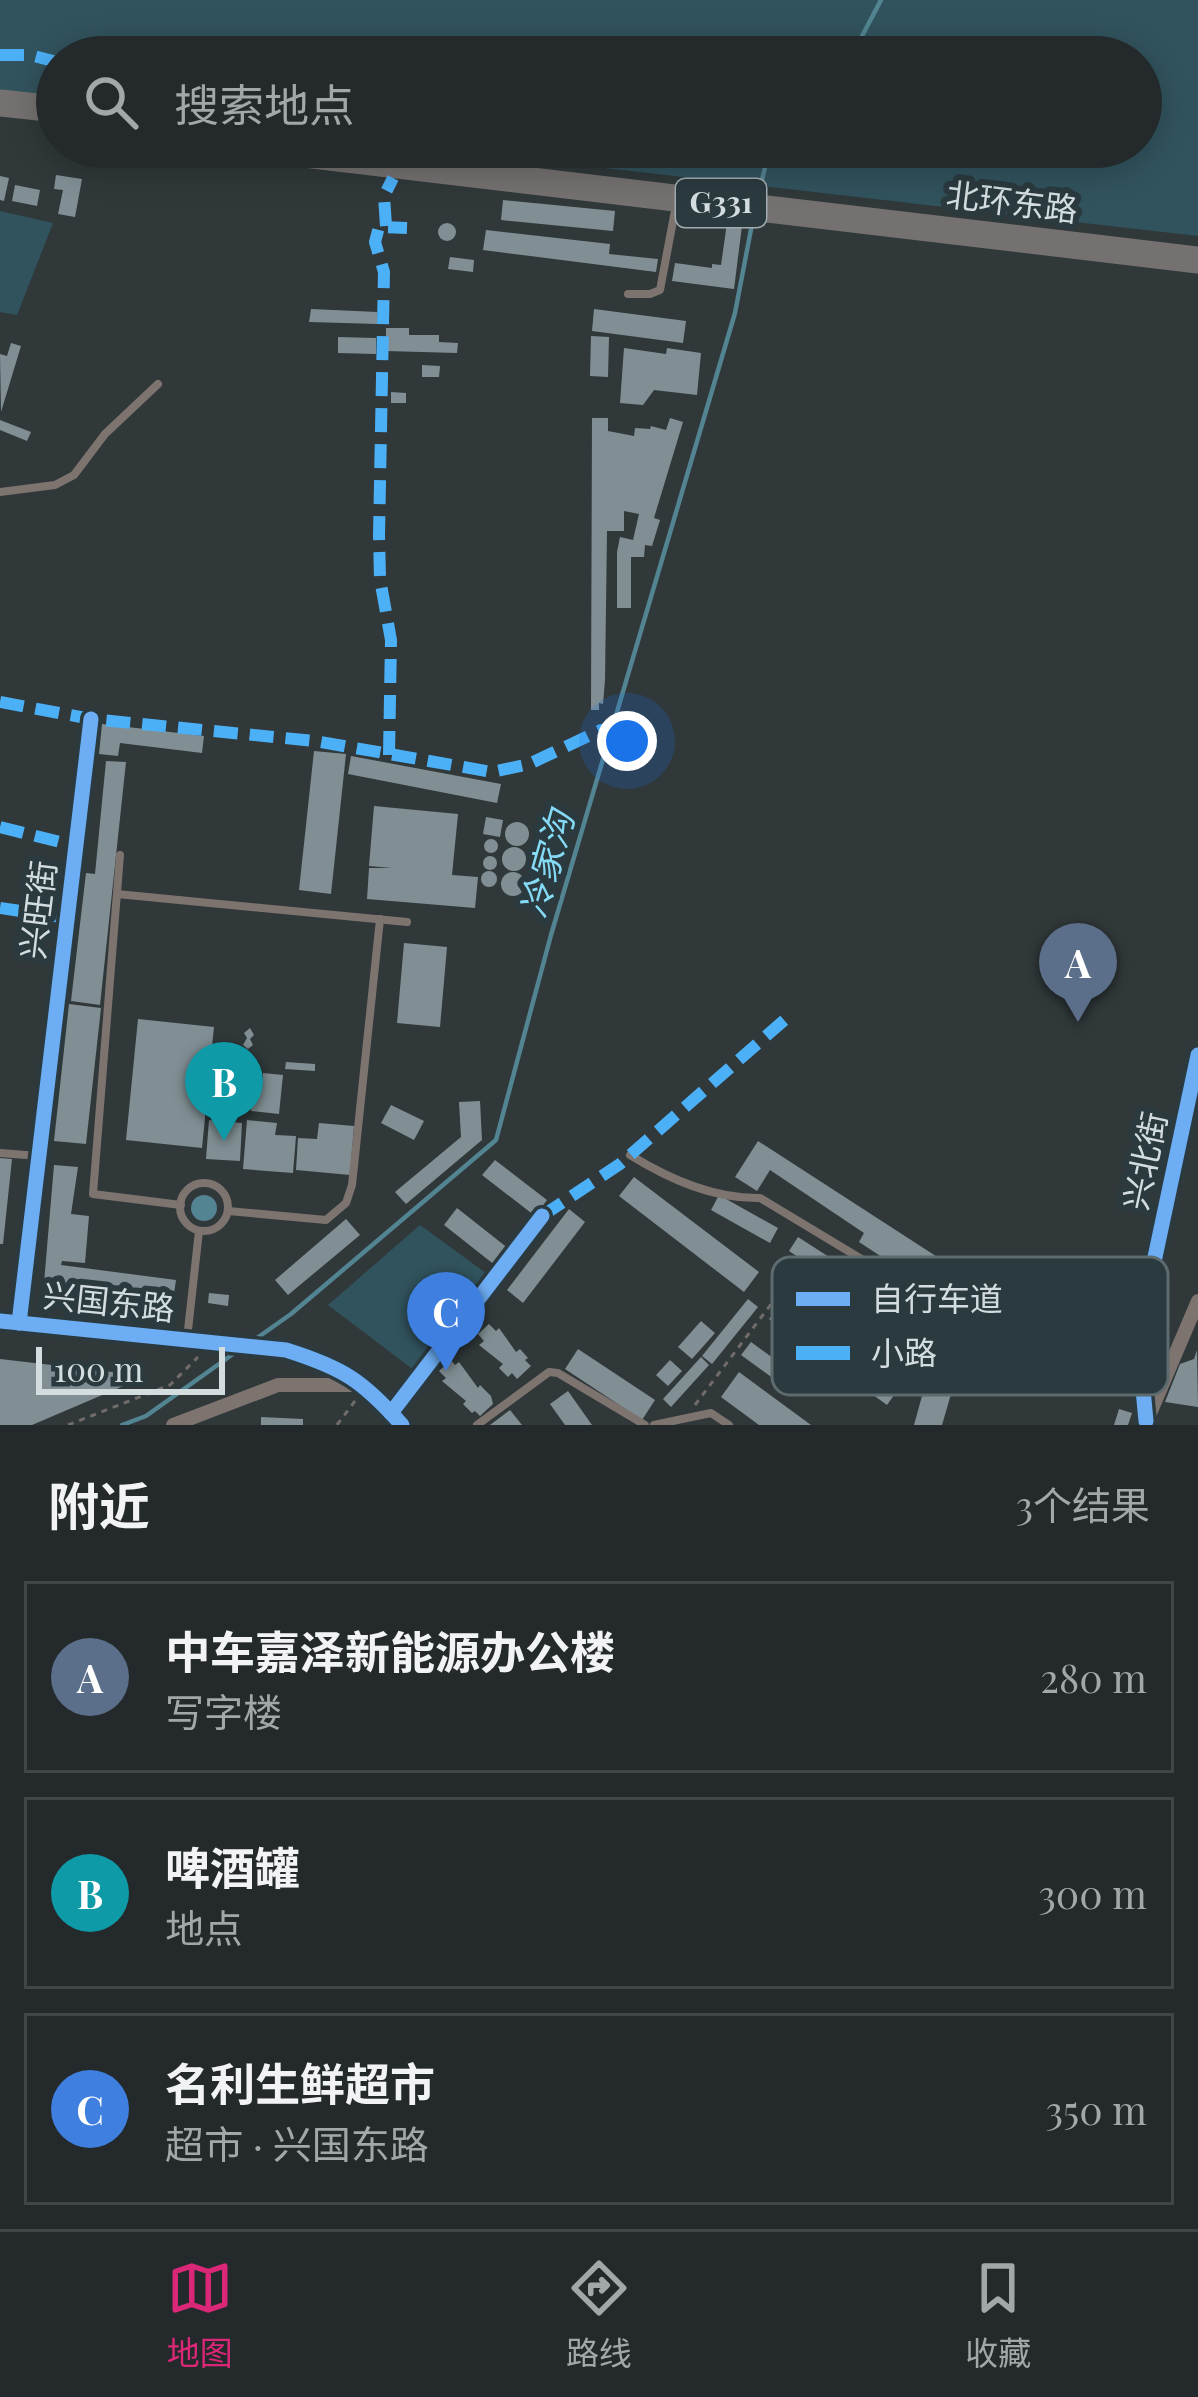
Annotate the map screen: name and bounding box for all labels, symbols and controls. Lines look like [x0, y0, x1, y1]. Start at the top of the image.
search box [36, 36, 1162, 168]
icon: search [78, 69, 144, 135]
text: 搜索地点 [174, 73, 354, 133]
street label: 北环东路 [944, 170, 1080, 230]
road number: G331 [676, 179, 766, 227]
your location [597, 711, 657, 771]
water label: 冷家沟 [507, 801, 584, 922]
street label: 兴旺街 [8, 858, 64, 962]
pin: A [1039, 923, 1117, 1022]
pin: B [185, 1042, 263, 1141]
street label: 兴北街 [1111, 1108, 1175, 1214]
legend [772, 1257, 1168, 1395]
street label: 兴国东路 [41, 1271, 177, 1329]
pin: C [407, 1272, 485, 1371]
text: 自行车道 [871, 1275, 1003, 1319]
text: 小路 [871, 1329, 937, 1373]
scale bar [36, 1341, 225, 1394]
text: 100 m [54, 1346, 143, 1390]
text: 附近 [48, 1470, 150, 1538]
text: 3个结果 [1015, 1478, 1150, 1530]
text: 中车嘉泽新能源办公楼 [165, 1620, 615, 1680]
text: A [77, 1651, 103, 1703]
text: 280 m [1040, 1651, 1147, 1703]
text: 写字楼 [165, 1685, 282, 1737]
text: 啤酒罐 [165, 1836, 300, 1896]
text: B [77, 1867, 103, 1919]
text: 300 m [1038, 1867, 1147, 1919]
text: 地点 [165, 1901, 243, 1953]
text: 名利生鲜超市 [165, 2052, 435, 2112]
text: C [76, 2083, 104, 2135]
text: 350 m [1045, 2083, 1147, 2135]
text: 超市 · 兴国东路 [165, 2117, 429, 2169]
tab: 地图 [167, 2255, 233, 2375]
tab: 路线 [566, 2255, 632, 2375]
tab: 收藏 [965, 2255, 1031, 2375]

